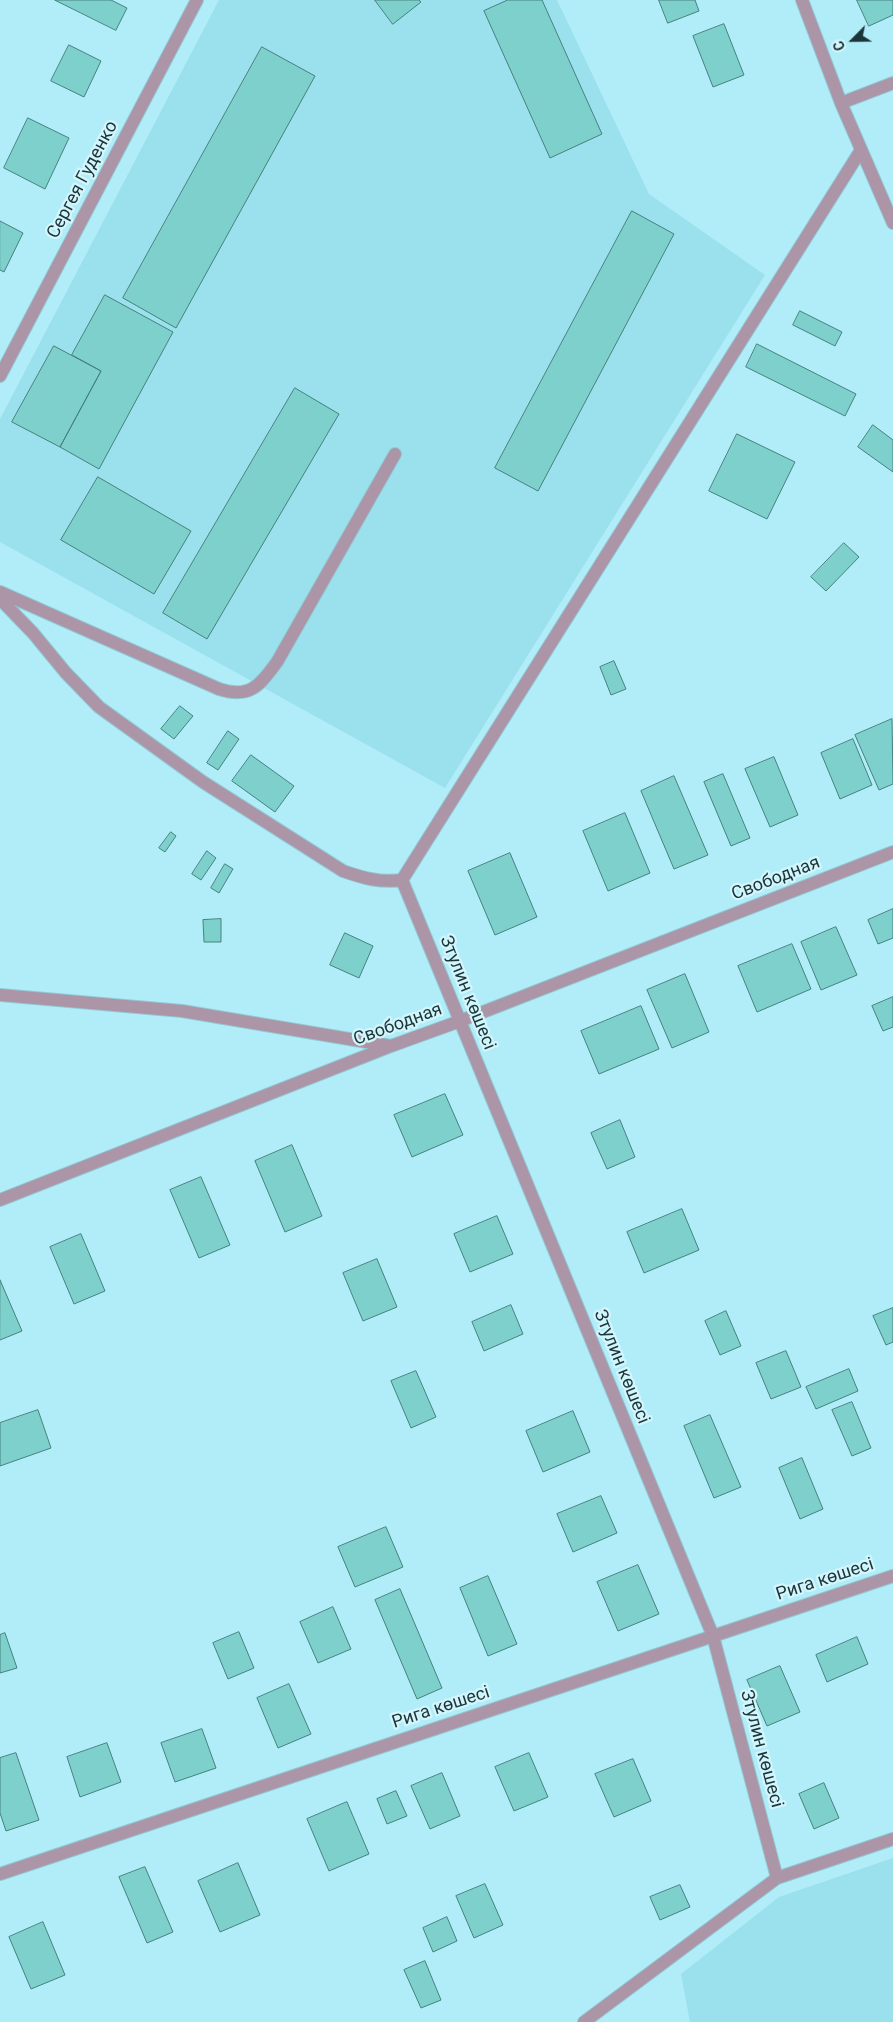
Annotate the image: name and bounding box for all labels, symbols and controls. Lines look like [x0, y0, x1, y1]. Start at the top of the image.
north arrow [828, 15, 878, 65]
text: С [830, 39, 848, 53]
street label: Сергея Гуденко [43, 118, 123, 242]
street label: Свободная [729, 852, 823, 906]
street label: Зтулин көшесі [434, 933, 500, 1053]
street label: Свободная [351, 999, 445, 1051]
street label: Зтулин көшесі [588, 1307, 654, 1427]
street label: Рига көшесі [773, 1554, 877, 1606]
street label: Рига көшесі [389, 1682, 493, 1734]
street label: Зтулин көшесі [735, 1688, 787, 1810]

